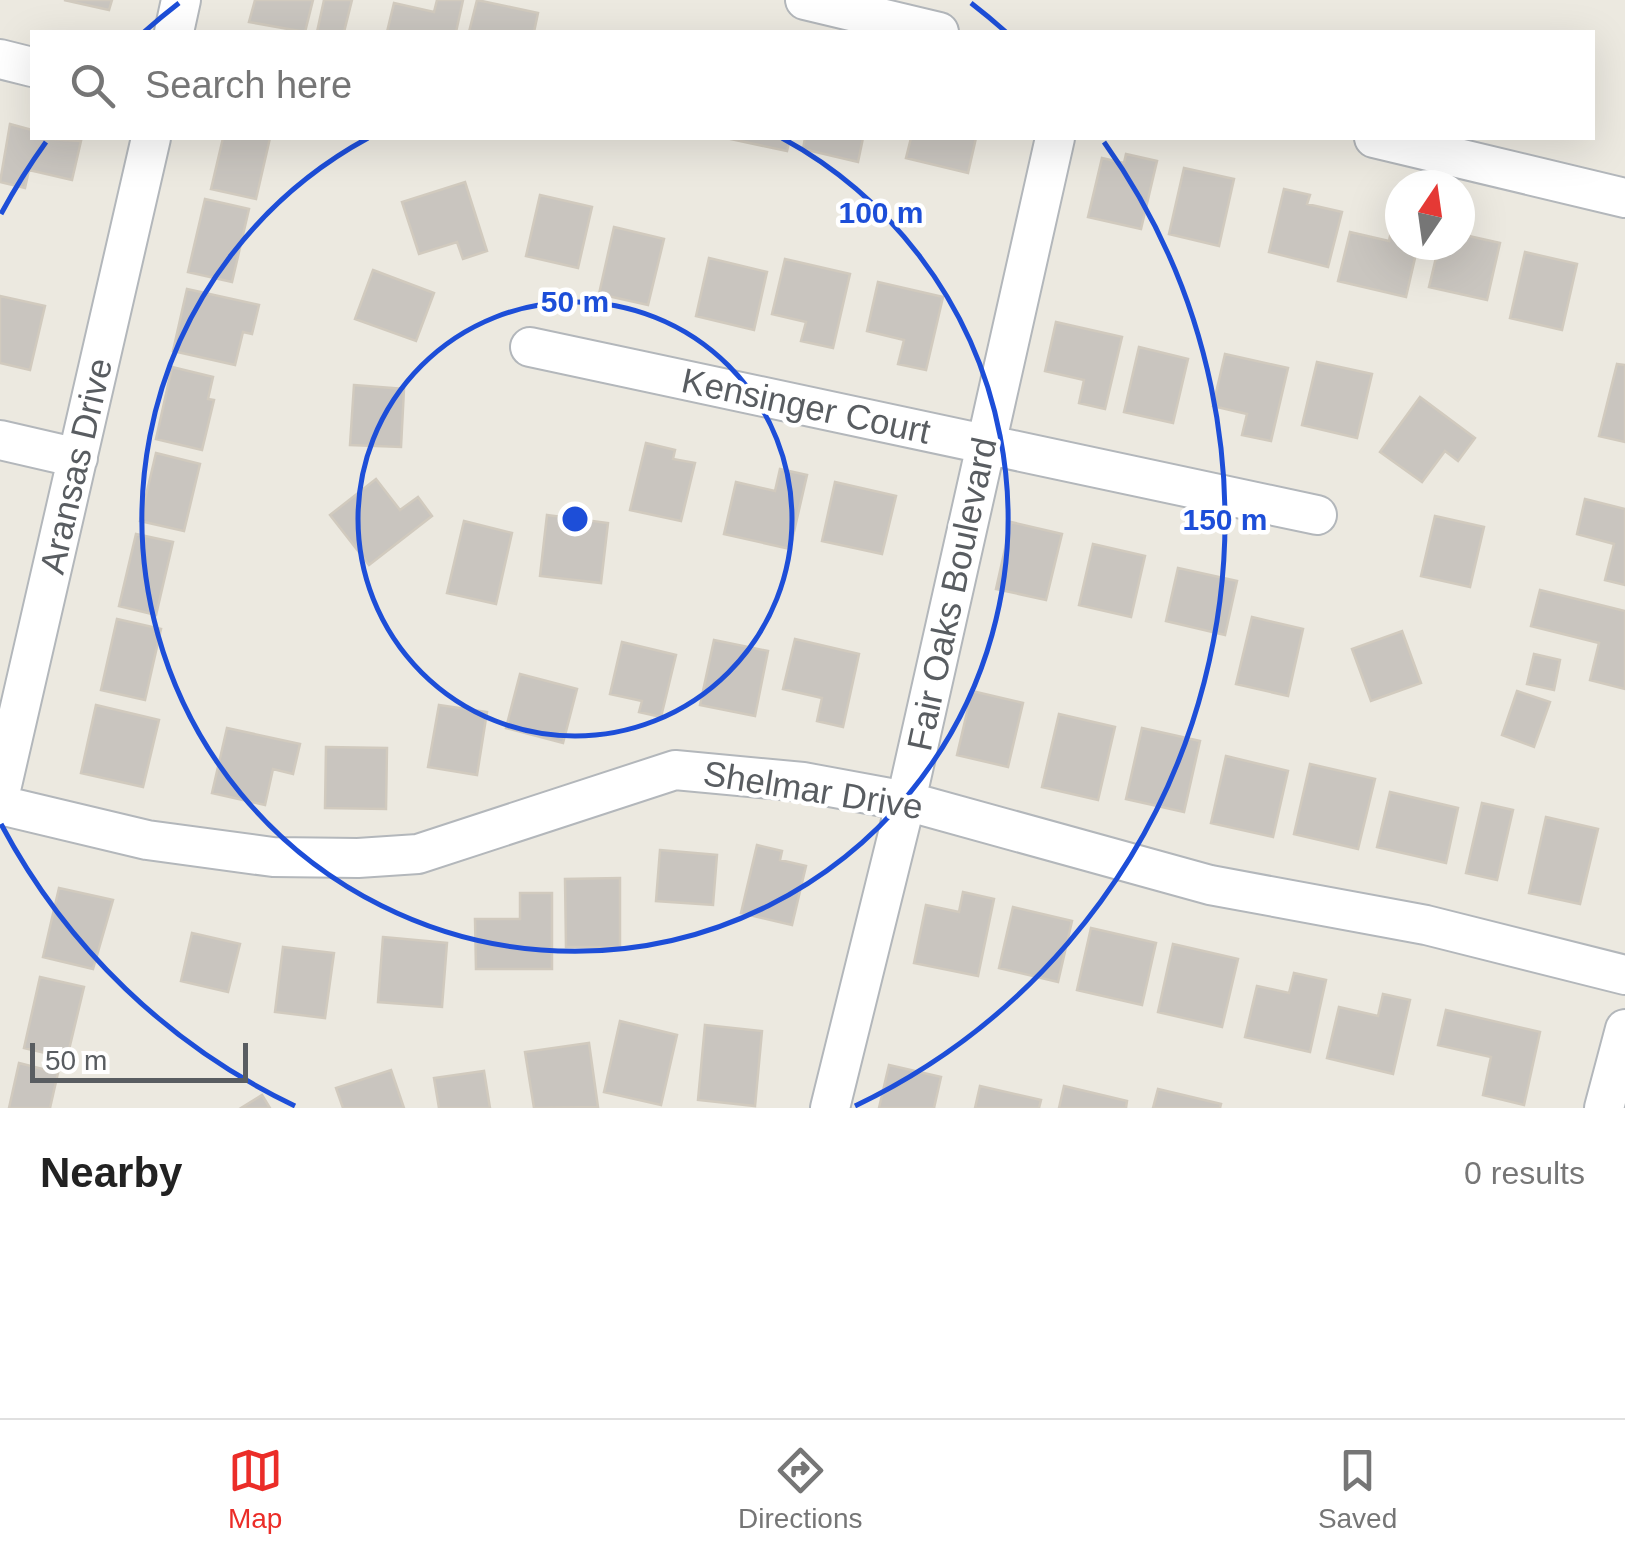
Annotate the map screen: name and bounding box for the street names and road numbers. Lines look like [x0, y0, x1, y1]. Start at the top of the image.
street label: Aransas Drive [32, 354, 119, 577]
street label: Kensinger Court [678, 360, 934, 451]
street label: Fair Oaks Boulevard [899, 434, 1004, 754]
street label: Shelmar Drive [701, 753, 926, 826]

